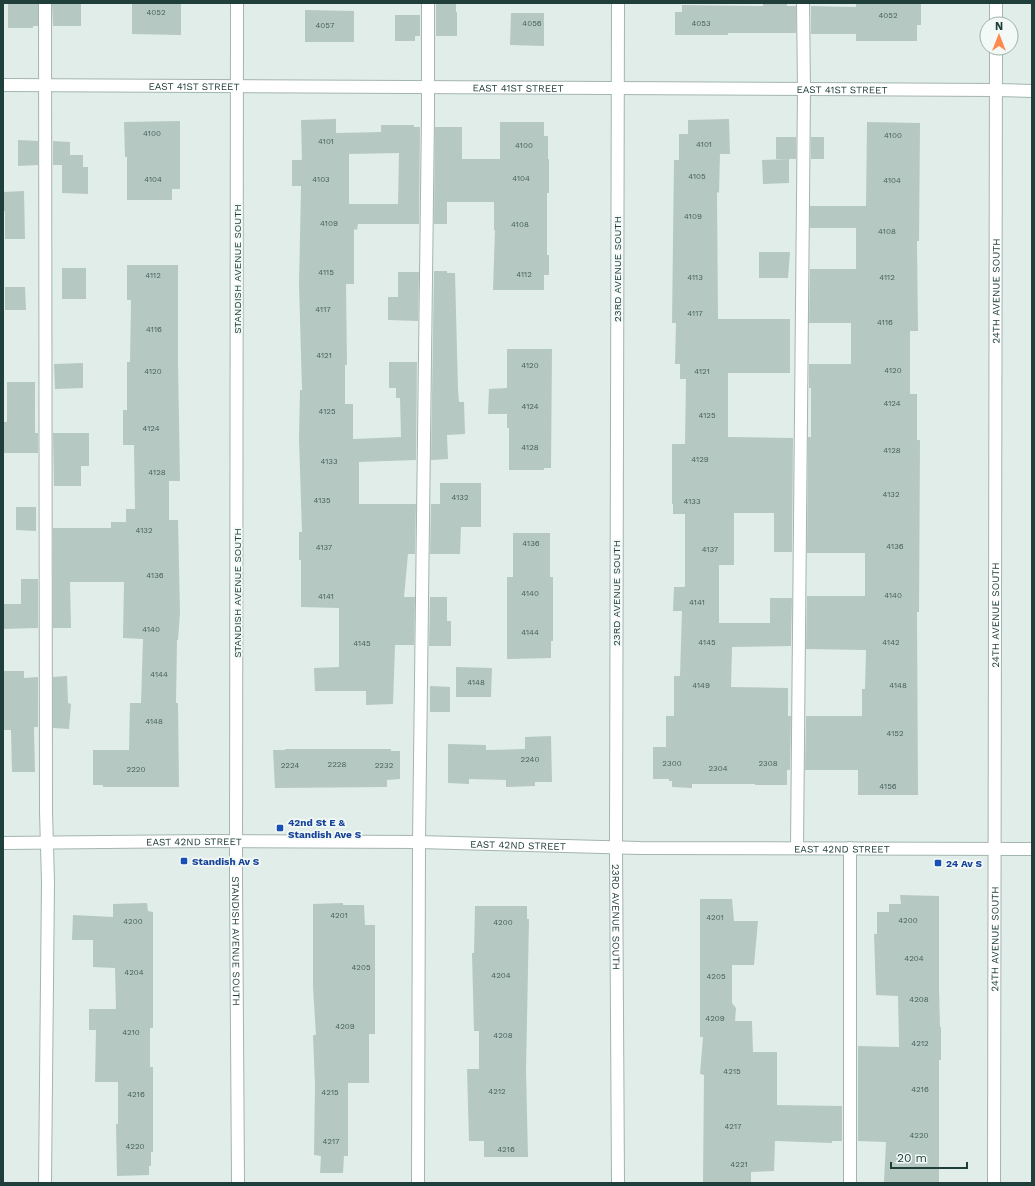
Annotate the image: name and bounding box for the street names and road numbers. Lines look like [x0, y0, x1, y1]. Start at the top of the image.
street label: EAST 41ST STREET [148, 81, 240, 92]
street label: EAST 41ST STREET [472, 82, 564, 94]
street label: EAST 41ST STREET [796, 84, 888, 95]
street label: STANDISH AVENUE SOUTH [232, 204, 243, 334]
street label: 23RD AVENUE SOUTH [612, 216, 623, 322]
street label: 24TH AVENUE SOUTH [990, 238, 1002, 344]
street label: STANDISH AVENUE SOUTH [232, 528, 243, 658]
street label: 23RD AVENUE SOUTH [611, 540, 622, 646]
street label: 24TH AVENUE SOUTH [990, 562, 1001, 668]
street label: EAST 42ND STREET [146, 836, 242, 848]
street label: EAST 42ND STREET [470, 838, 566, 852]
street label: EAST 42ND STREET [794, 843, 890, 855]
street label: 23RD AVENUE SOUTH [610, 864, 622, 970]
street label: STANDISH AVENUE SOUTH [230, 876, 242, 1006]
street label: 24TH AVENUE SOUTH [989, 886, 1001, 992]

